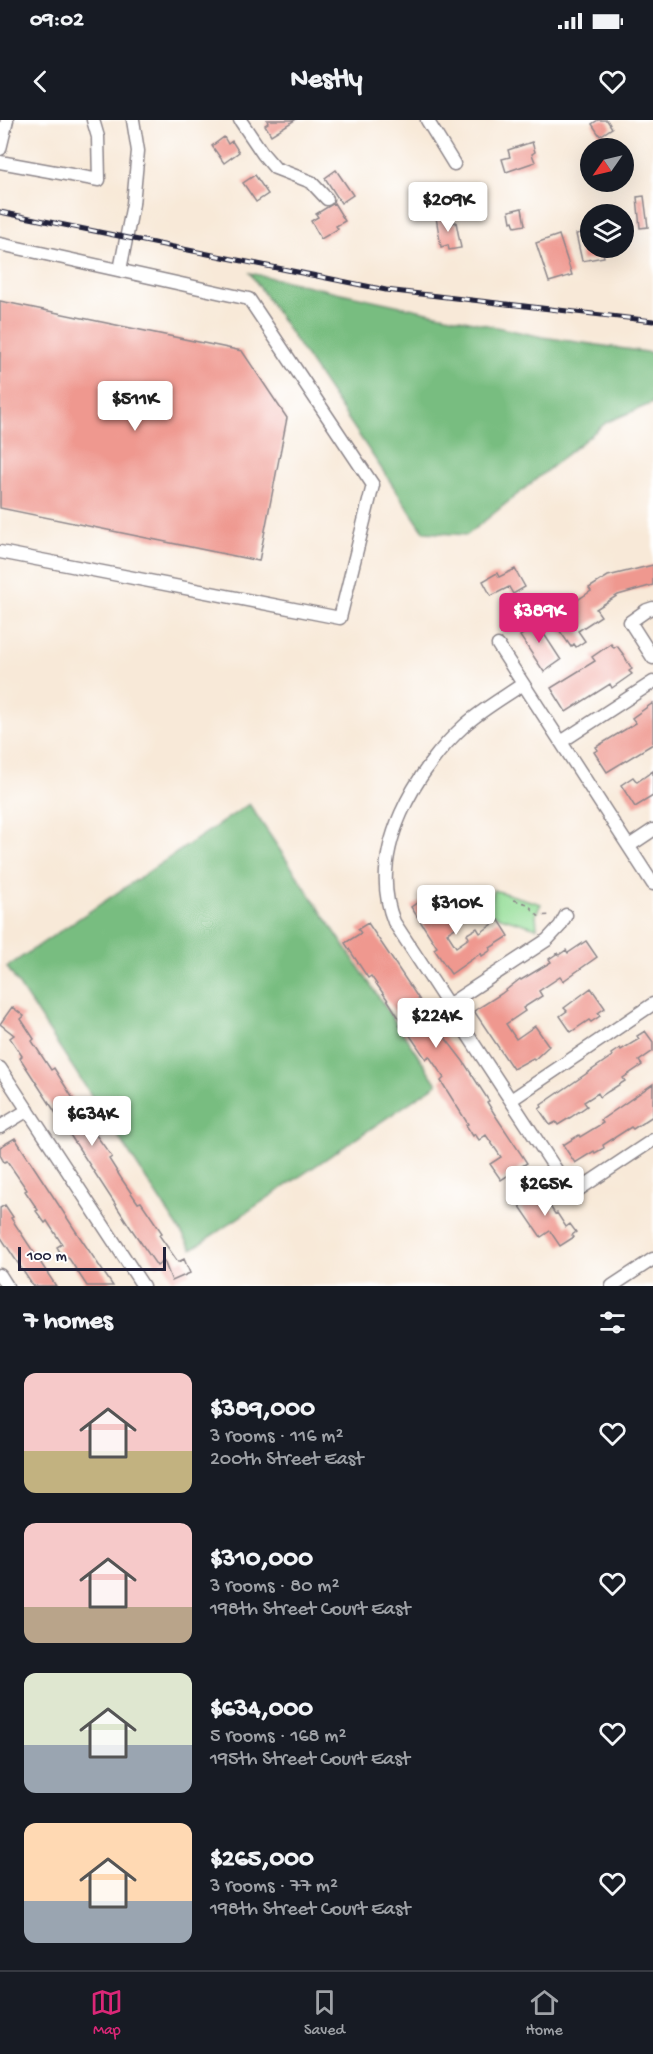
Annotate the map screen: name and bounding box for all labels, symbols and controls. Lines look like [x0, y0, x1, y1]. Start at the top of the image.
text: 09:02 [30, 8, 84, 34]
icon: back [24, 65, 57, 98]
text: Nestly [291, 65, 362, 97]
icon: heart [596, 65, 629, 98]
north arrow [580, 138, 634, 192]
map controls [580, 138, 634, 258]
pin: $209K [406, 182, 490, 233]
text: $209K [422, 190, 474, 213]
button: layers [580, 204, 634, 258]
pin: $511K [93, 381, 177, 432]
text: $511K [112, 389, 158, 412]
pin: $389K [497, 593, 581, 644]
text: $389K [513, 601, 565, 624]
pin: $310K [414, 885, 498, 936]
text: $310K [431, 893, 481, 916]
pin: $224K [394, 998, 478, 1049]
text: $224K [411, 1006, 461, 1029]
pin: $634K [50, 1096, 134, 1147]
text: $634K [67, 1104, 117, 1127]
pin: $265K [503, 1166, 587, 1217]
text: $265K [520, 1174, 570, 1197]
scale bar [18, 1244, 166, 1272]
text: 100 m [27, 1248, 67, 1267]
icon: filters [596, 1306, 629, 1339]
text: 7 homes [24, 1307, 113, 1338]
text: $389,000 [210, 1395, 315, 1426]
icon: home [72, 1397, 144, 1469]
icon: heart [596, 1417, 629, 1450]
text: 3 rooms · 116 m² [210, 1426, 343, 1449]
text: 200th Street East [210, 1449, 363, 1472]
text: $310,000 [210, 1545, 313, 1576]
icon: home [72, 1547, 144, 1619]
icon: heart [596, 1567, 629, 1600]
text: 3 rooms · 80 m² [210, 1576, 339, 1599]
text: 198th Street Court East [210, 1599, 410, 1622]
text: $634,000 [210, 1695, 313, 1726]
icon: home [72, 1697, 144, 1769]
icon: heart [596, 1717, 629, 1750]
text: 5 rooms · 168 m² [210, 1726, 346, 1749]
text: 195th Street Court East [210, 1749, 410, 1772]
text: $265,000 [210, 1845, 314, 1876]
icon: home [72, 1847, 144, 1919]
icon: heart [596, 1867, 629, 1900]
text: 3 rooms · 77 m² [210, 1876, 338, 1899]
text: 198th Street Court East [210, 1899, 410, 1922]
tab: Map [90, 1986, 123, 2041]
tab: Saved [304, 1986, 345, 2041]
tab: Home [526, 1986, 563, 2041]

